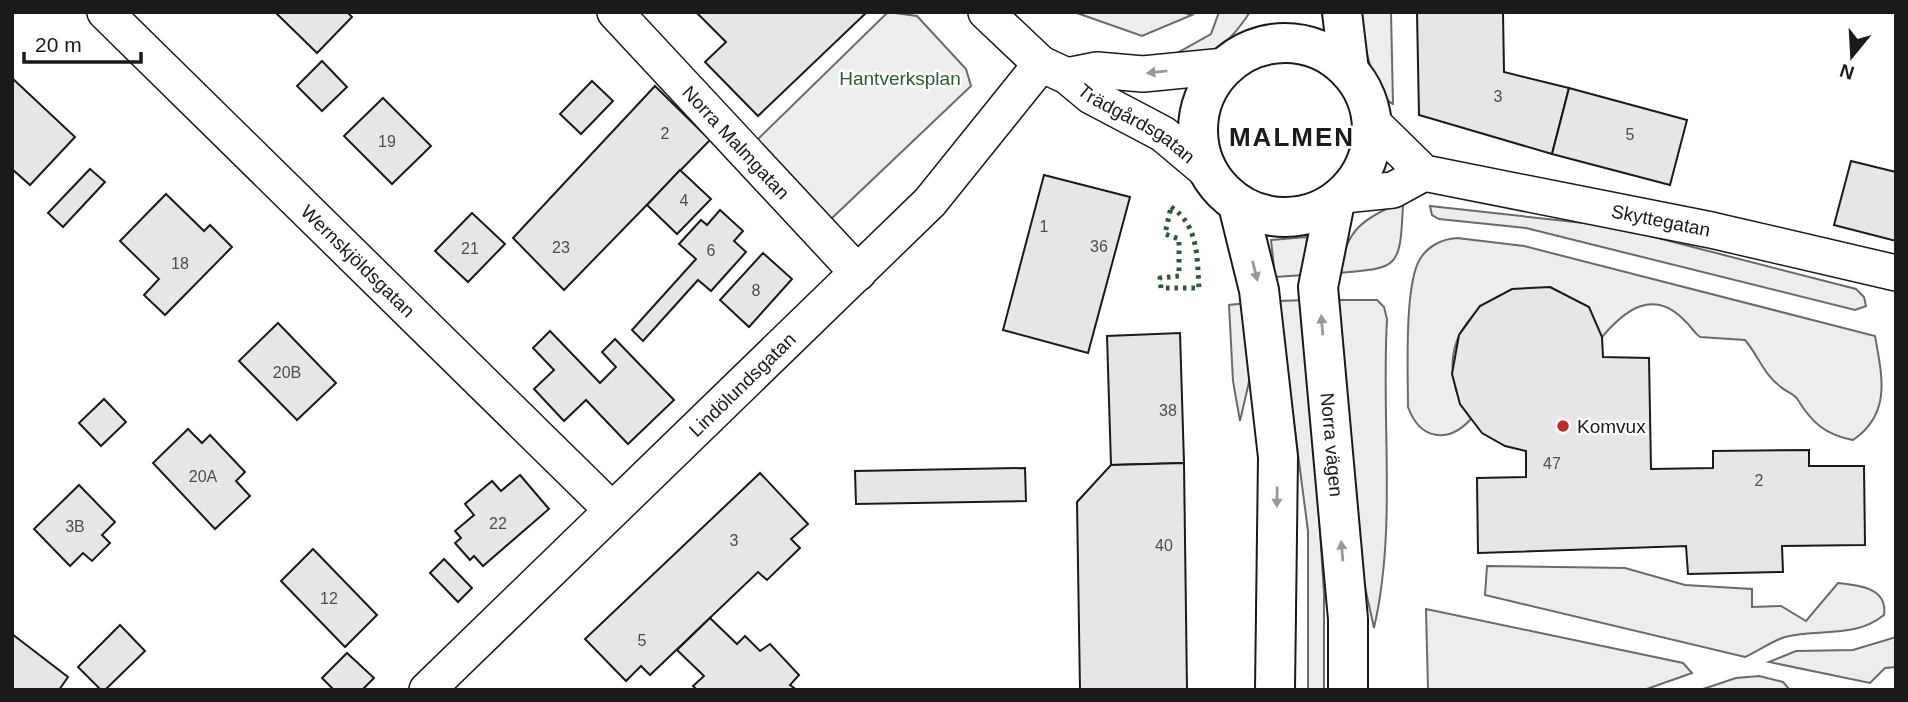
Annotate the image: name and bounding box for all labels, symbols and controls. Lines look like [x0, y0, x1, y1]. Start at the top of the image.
scale bar [24, 21, 142, 65]
north arrow [1817, 21, 1887, 91]
text: 20 m [35, 33, 82, 56]
text: N [1837, 60, 1857, 84]
one-way arrow [1146, 67, 1168, 78]
park label: Hantverksplan [839, 68, 961, 89]
street label: Trädgårdsgatan [1074, 79, 1199, 167]
street label: Norra Malmgatan [679, 81, 794, 203]
house number: 3 [1494, 88, 1503, 105]
district label: MALMEN [1229, 122, 1355, 152]
house number: 2 [661, 125, 670, 142]
house number: 5 [1626, 126, 1635, 143]
house number: 19 [378, 133, 396, 150]
house number: 4 [680, 192, 689, 209]
street label: Wernskjöldsgatan [297, 200, 419, 321]
street label: Skyttegatan [1610, 200, 1712, 240]
house number: 1 [1040, 218, 1049, 235]
house number: 36 [1090, 238, 1108, 255]
house number: 23 [552, 239, 570, 256]
house number: 21 [461, 240, 479, 257]
house number: 6 [707, 242, 716, 259]
house number: 18 [171, 255, 189, 272]
one-way arrow [1250, 260, 1261, 282]
house number: 8 [752, 282, 761, 299]
one-way arrow [1316, 314, 1327, 336]
street label: Lindölundsgatan [685, 328, 799, 440]
house number: 20B [273, 364, 301, 381]
street label: Norra vägen [1317, 392, 1347, 498]
house number: 38 [1159, 402, 1177, 419]
place label: Komvux [1577, 416, 1646, 437]
marker: Komvux [1555, 418, 1571, 434]
house number: 47 [1543, 455, 1561, 472]
house number: 20A [189, 468, 218, 485]
house number: 2 [1755, 472, 1764, 489]
one-way arrow [1271, 486, 1283, 508]
house number: 22 [489, 515, 507, 532]
house number: 3B [65, 518, 85, 535]
house number: 3 [730, 532, 739, 549]
house number: 40 [1155, 537, 1173, 554]
one-way arrow [1336, 540, 1347, 562]
house number: 12 [320, 590, 338, 607]
house number: 5 [638, 632, 647, 649]

